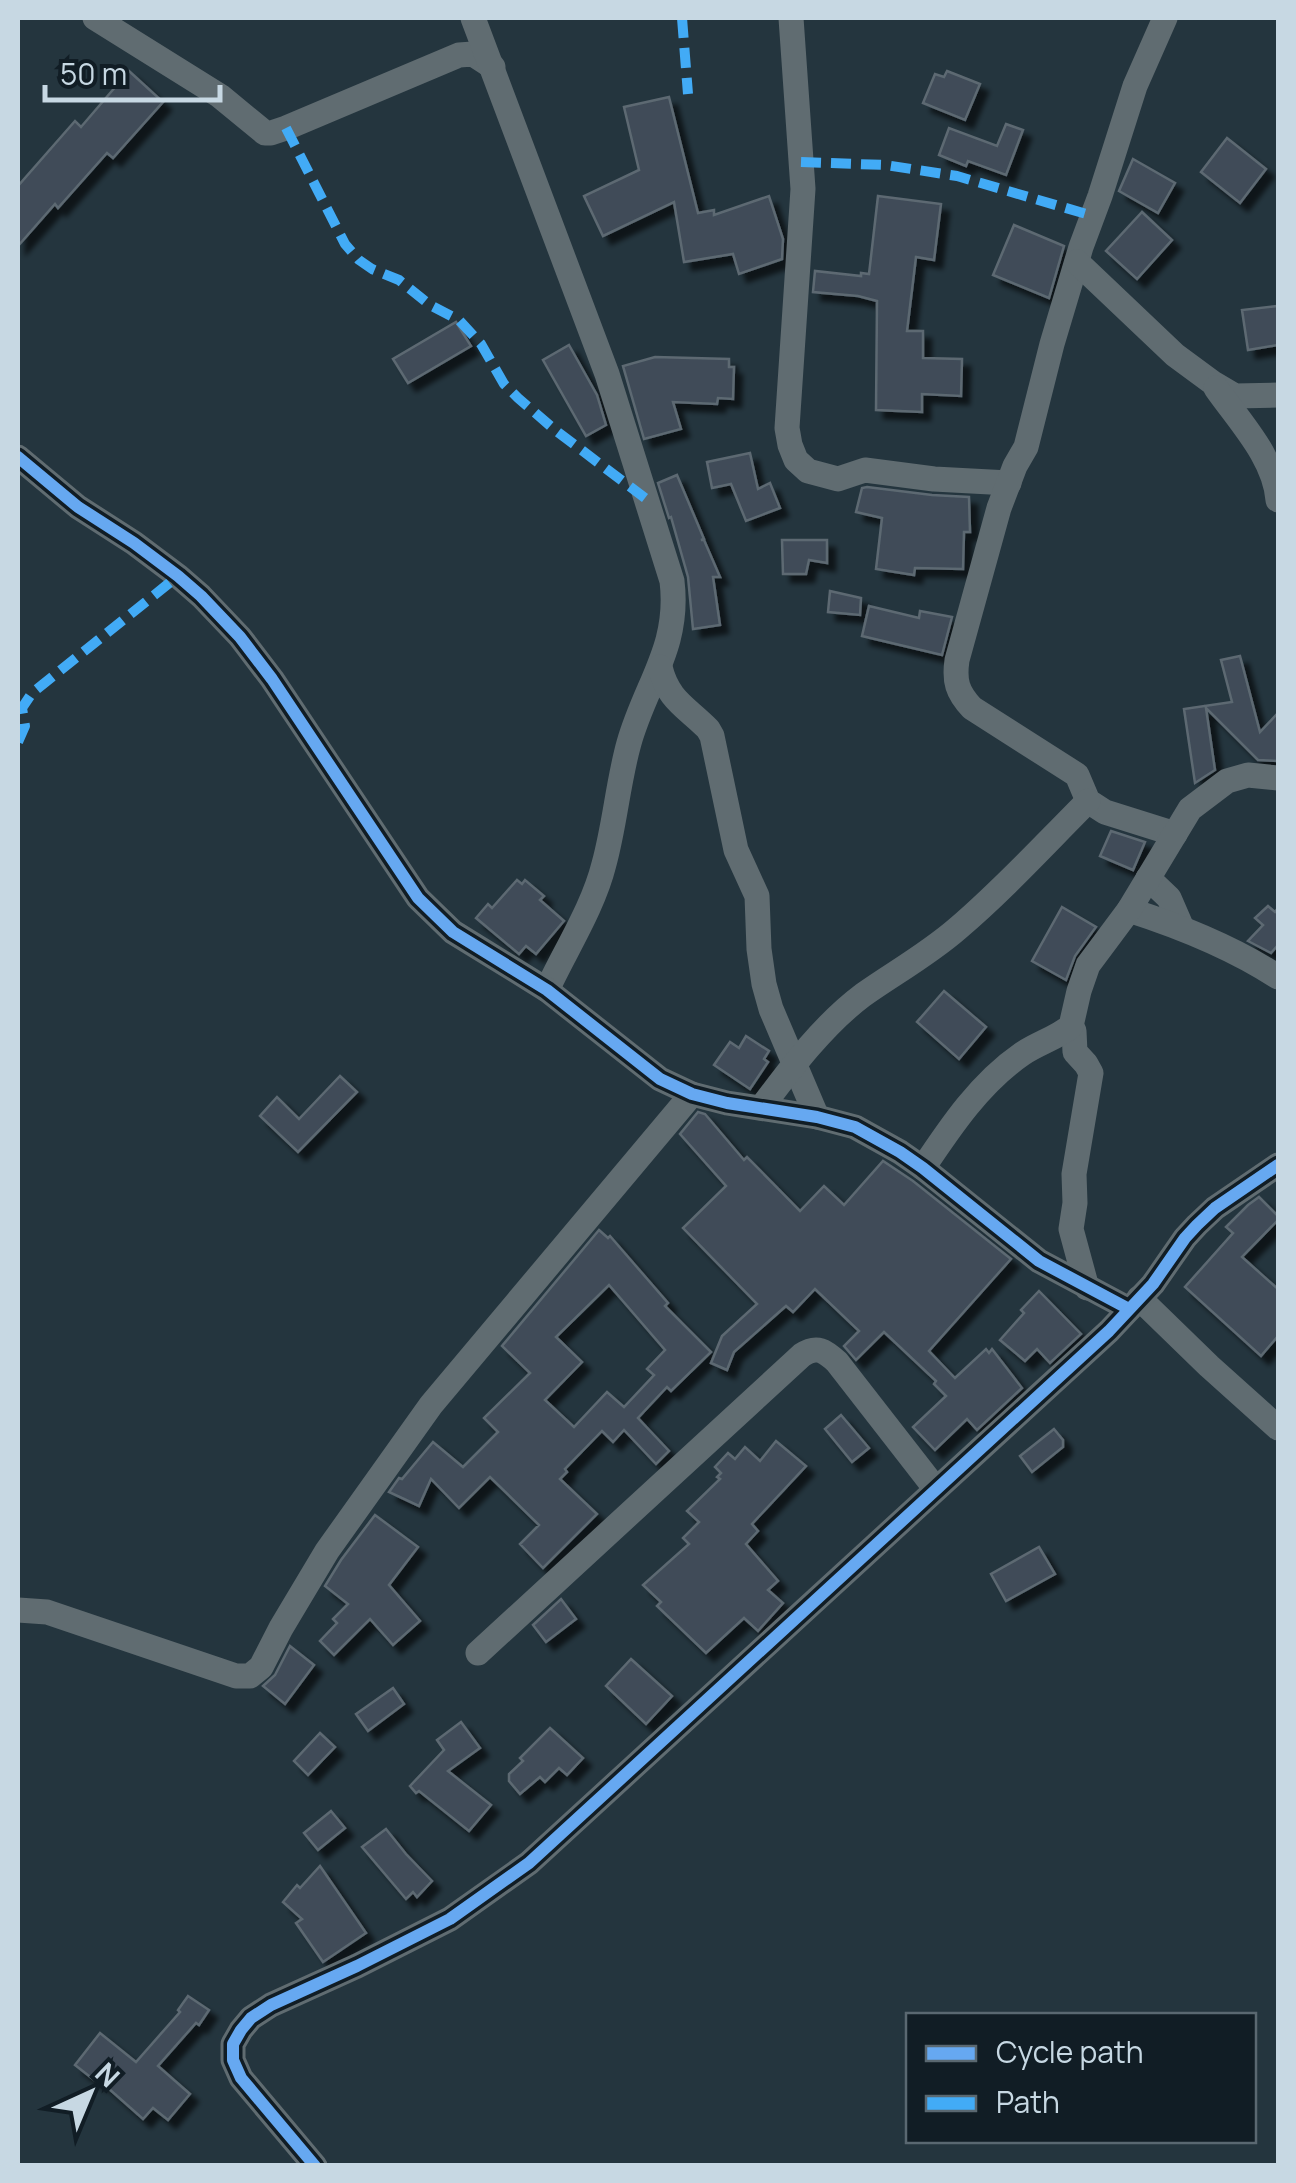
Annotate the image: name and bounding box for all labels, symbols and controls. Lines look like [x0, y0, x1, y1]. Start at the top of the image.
scale bar [45, 40, 220, 102]
text: 50 m [60, 53, 127, 94]
legend [906, 2013, 1256, 2143]
text: Cycle path [996, 2031, 1144, 2072]
north arrow [40, 2043, 140, 2143]
text: N [88, 2054, 128, 2095]
text: Path [996, 2081, 1060, 2122]

